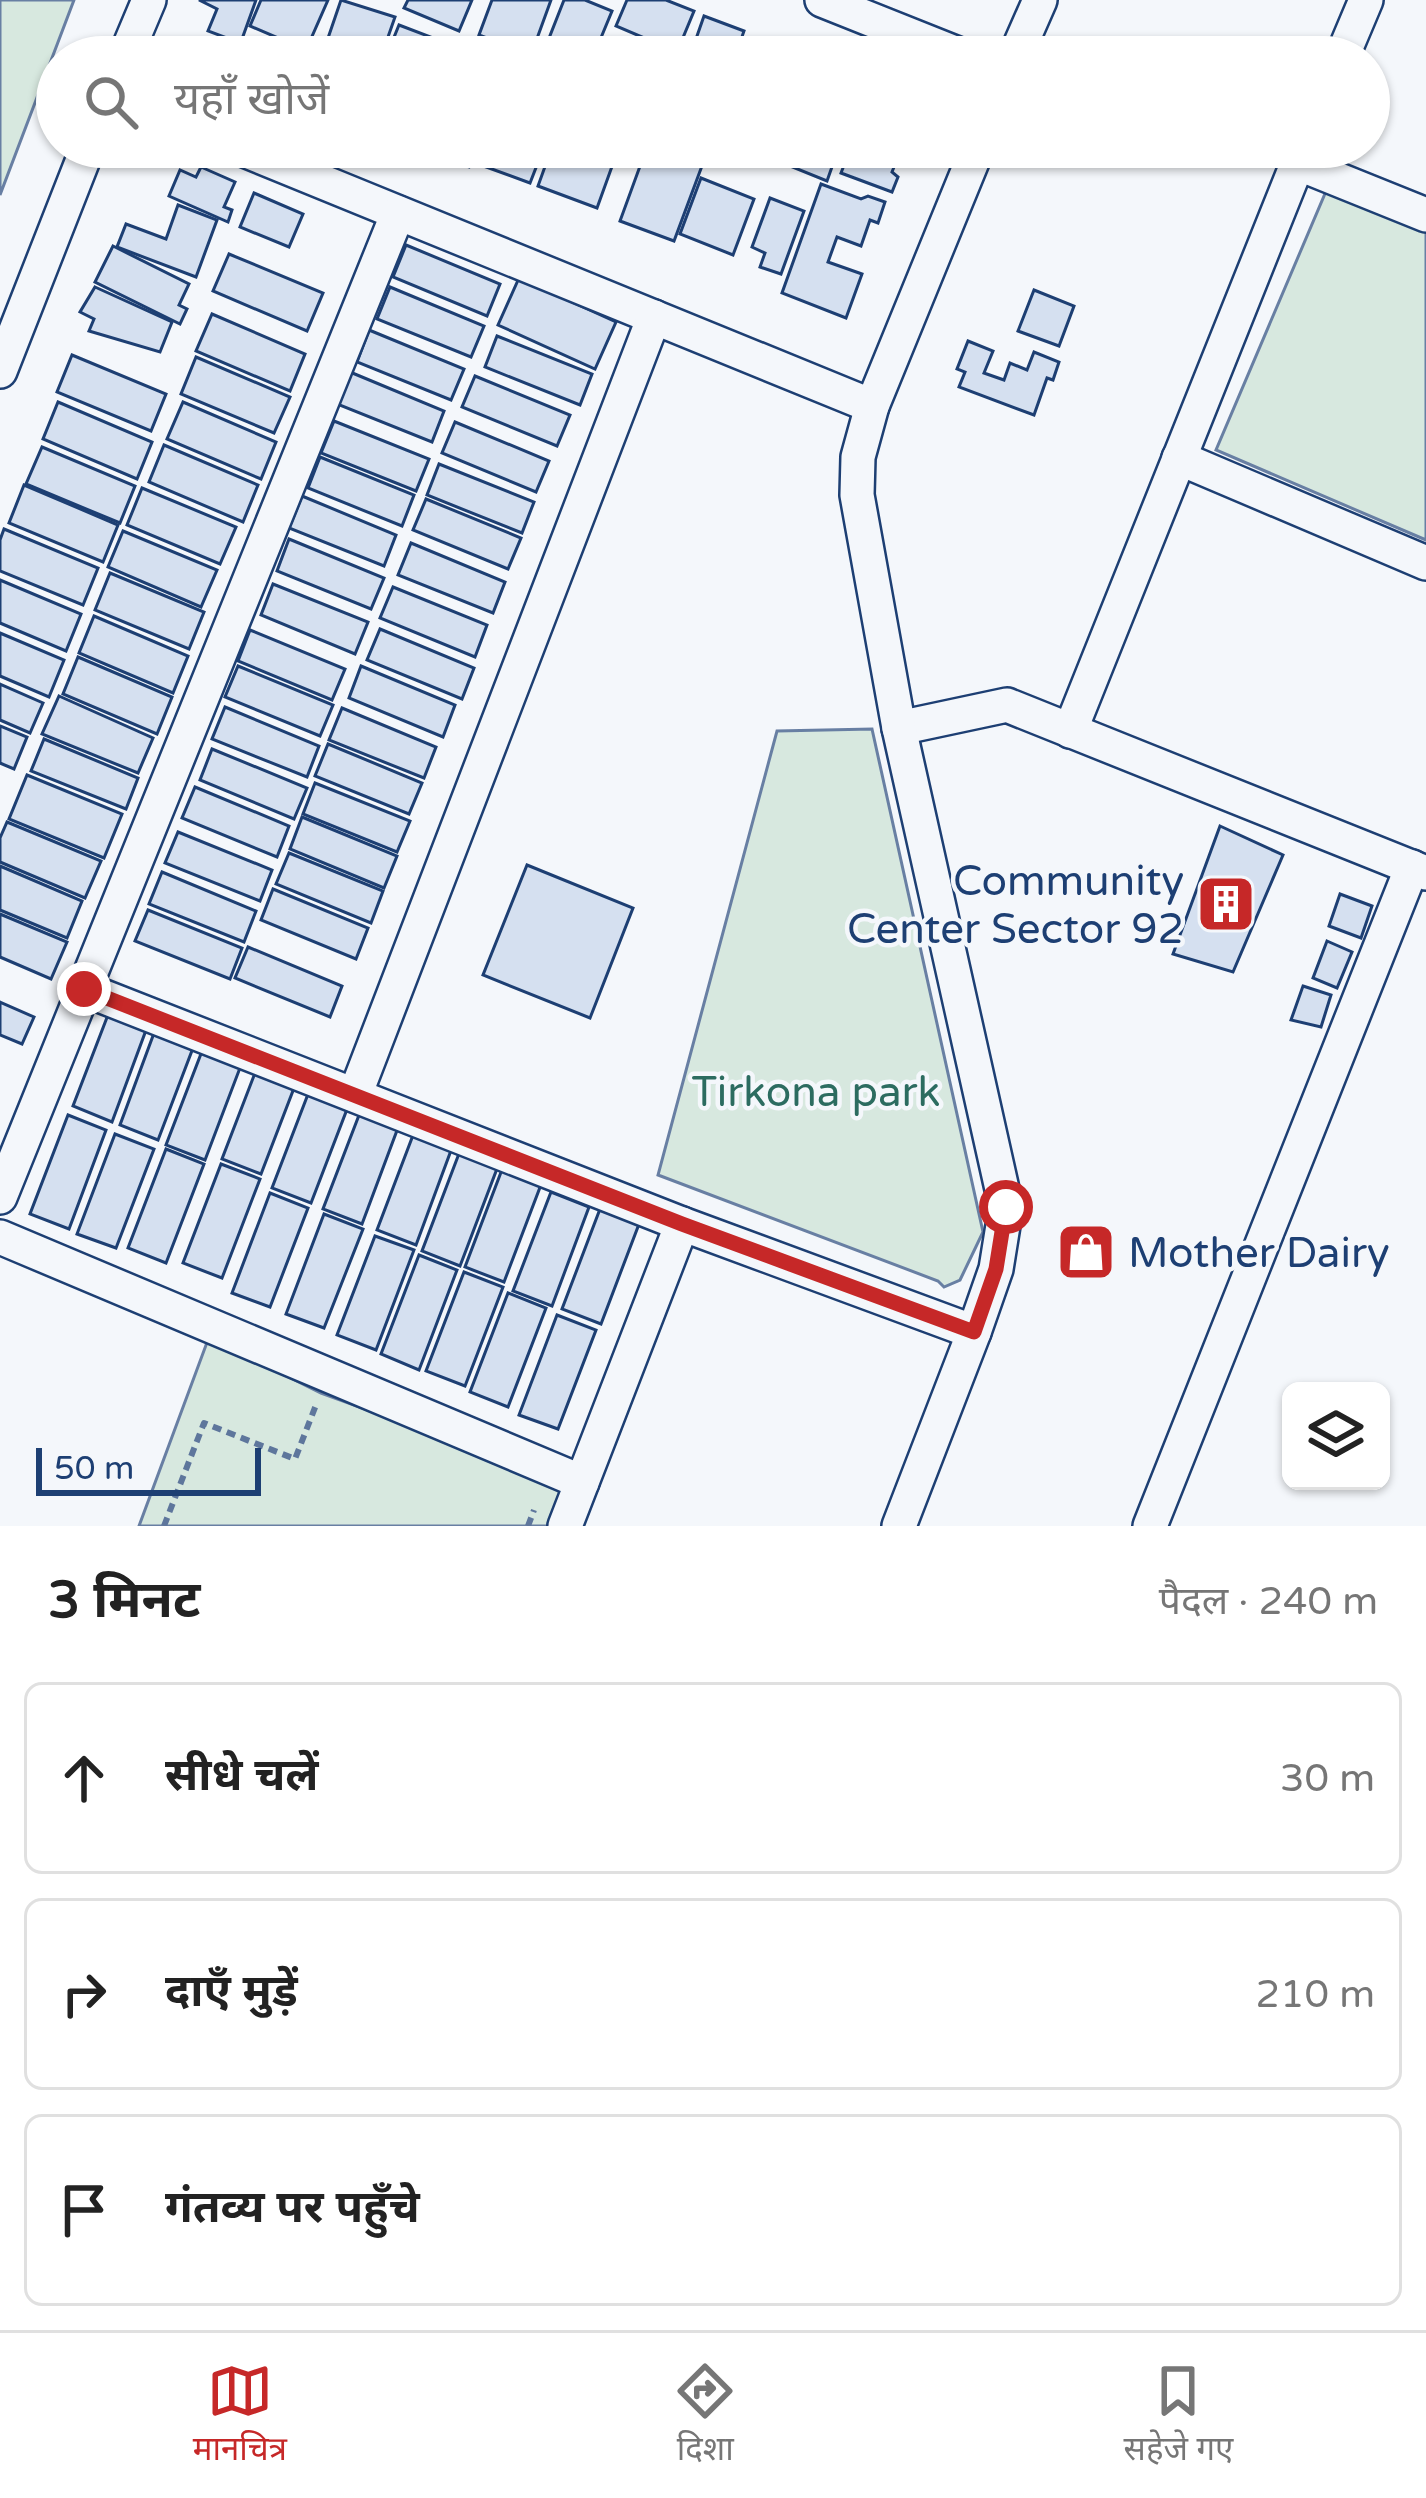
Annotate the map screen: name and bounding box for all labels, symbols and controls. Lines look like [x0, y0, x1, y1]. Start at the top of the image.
search box [36, 36, 1390, 168]
icon: search [78, 69, 144, 135]
text: यहाँ खोजें [174, 73, 329, 127]
place label: Community Center Sector 92 [847, 856, 1184, 955]
building icon: Community Center Sector 92 [1195, 873, 1257, 935]
route end [57, 962, 111, 1016]
park label: Tirkona park [692, 1067, 940, 1118]
route start [979, 1180, 1033, 1234]
shop icon: Mother Dairy [1055, 1221, 1117, 1283]
place label: Mother Dairy [1128, 1228, 1390, 1279]
map controls [1282, 1382, 1390, 1490]
button: layers [1282, 1382, 1390, 1490]
scale bar [36, 1442, 261, 1495]
text: 50 m [54, 1449, 134, 1488]
text: 3 मिनट [48, 1570, 200, 1632]
text: पैदल · 240 m [1159, 1578, 1378, 1625]
icon: ahead [51, 1745, 117, 1811]
text: सीधे चलें [165, 1749, 319, 1803]
text: 30 m [1280, 1755, 1375, 1802]
icon: right [51, 1961, 117, 2027]
text: दाएँ मुड़ें [165, 1965, 298, 2019]
text: 210 m [1256, 1971, 1375, 2018]
icon: arrive [51, 2177, 117, 2243]
text: गंतव्य पर पहुँचे [165, 2181, 420, 2235]
tab: मानचित्र [193, 2358, 287, 2473]
tab: दिशा [672, 2358, 738, 2473]
tab: सहेजे गए [1124, 2358, 1233, 2473]

